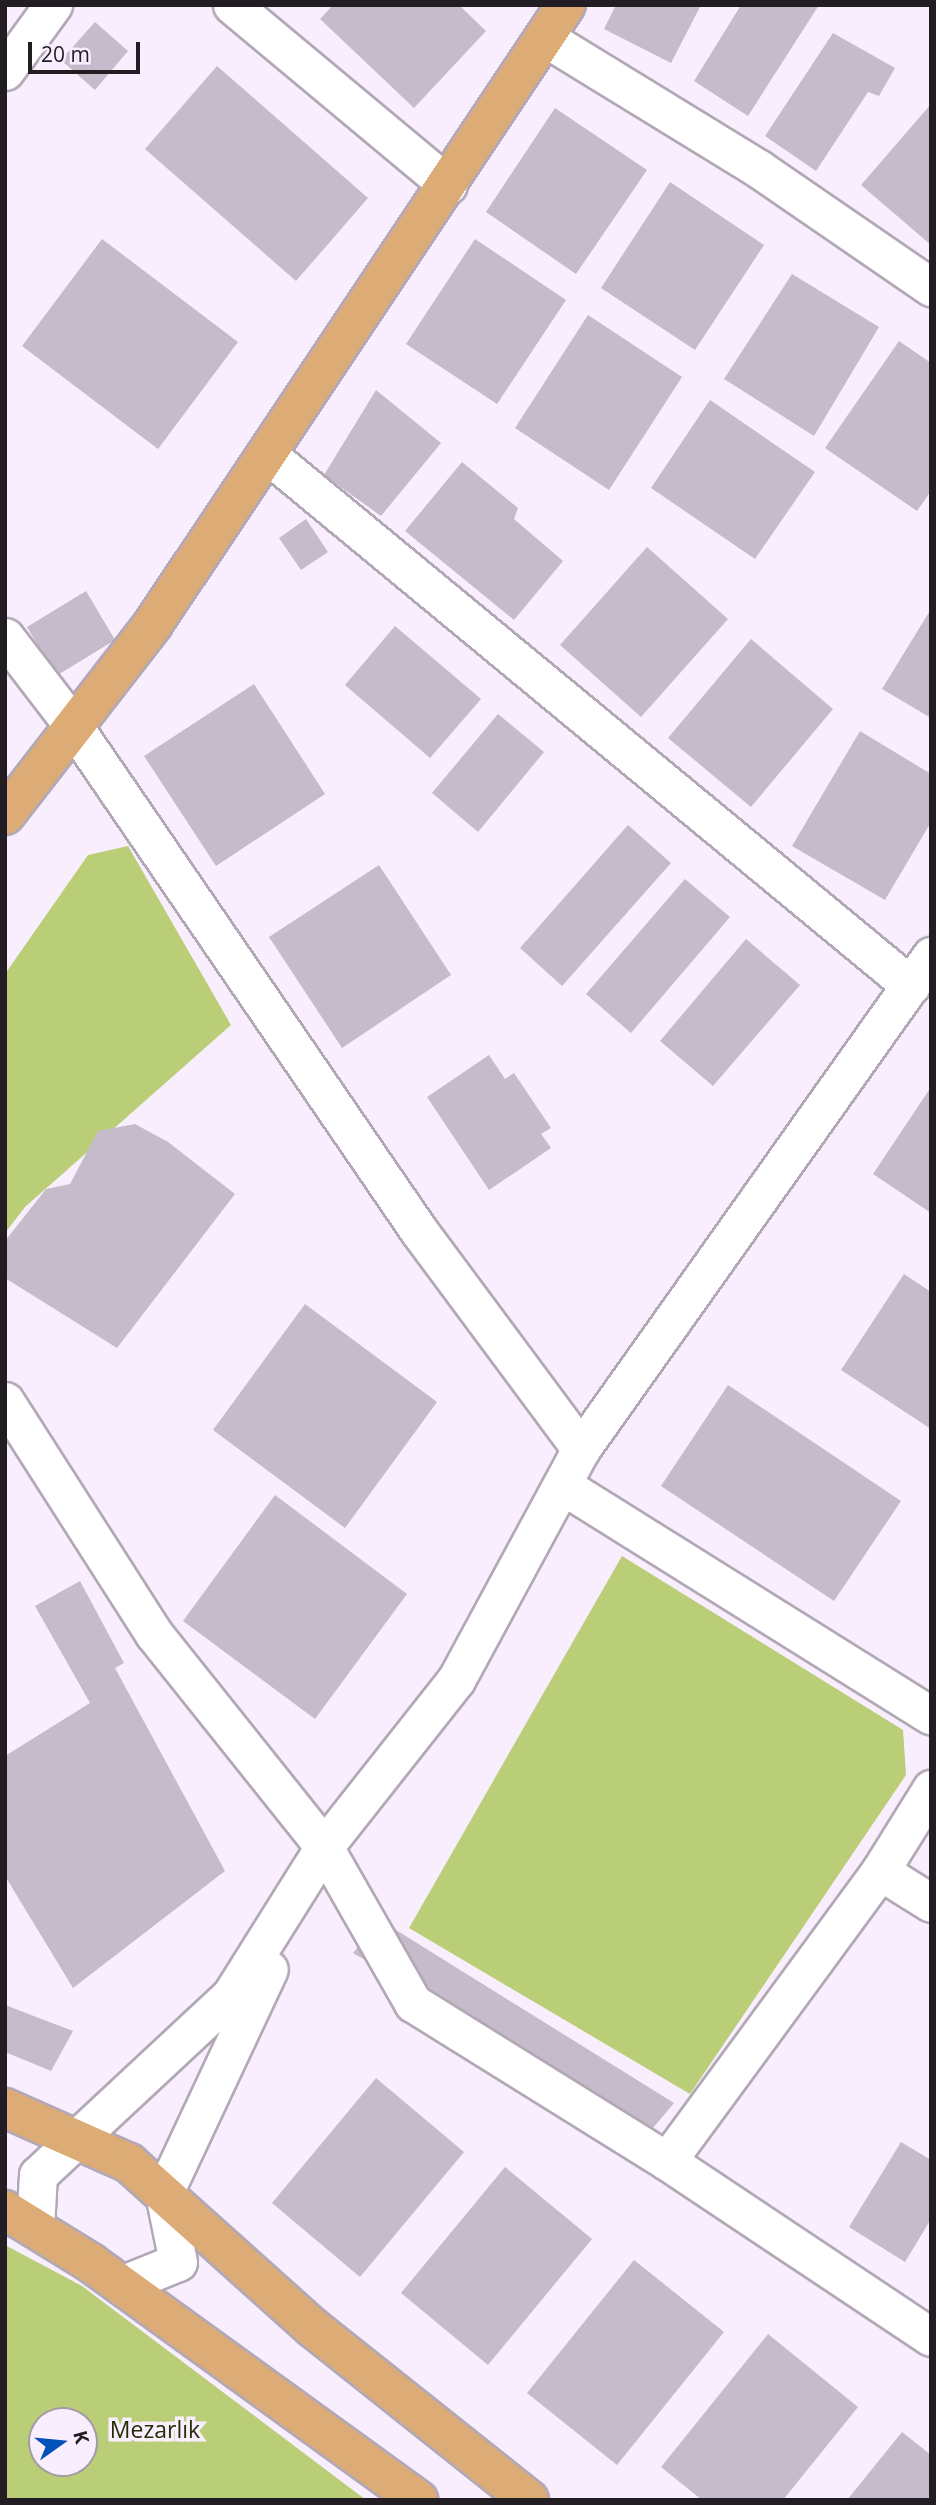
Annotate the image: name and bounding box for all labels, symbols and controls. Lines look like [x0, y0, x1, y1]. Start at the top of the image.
scale bar [32, 28, 144, 72]
text: 20 m [41, 40, 90, 68]
north arrow [28, 2407, 98, 2477]
park label: Mezarlık [110, 2415, 200, 2443]
text: K [67, 2428, 96, 2447]

